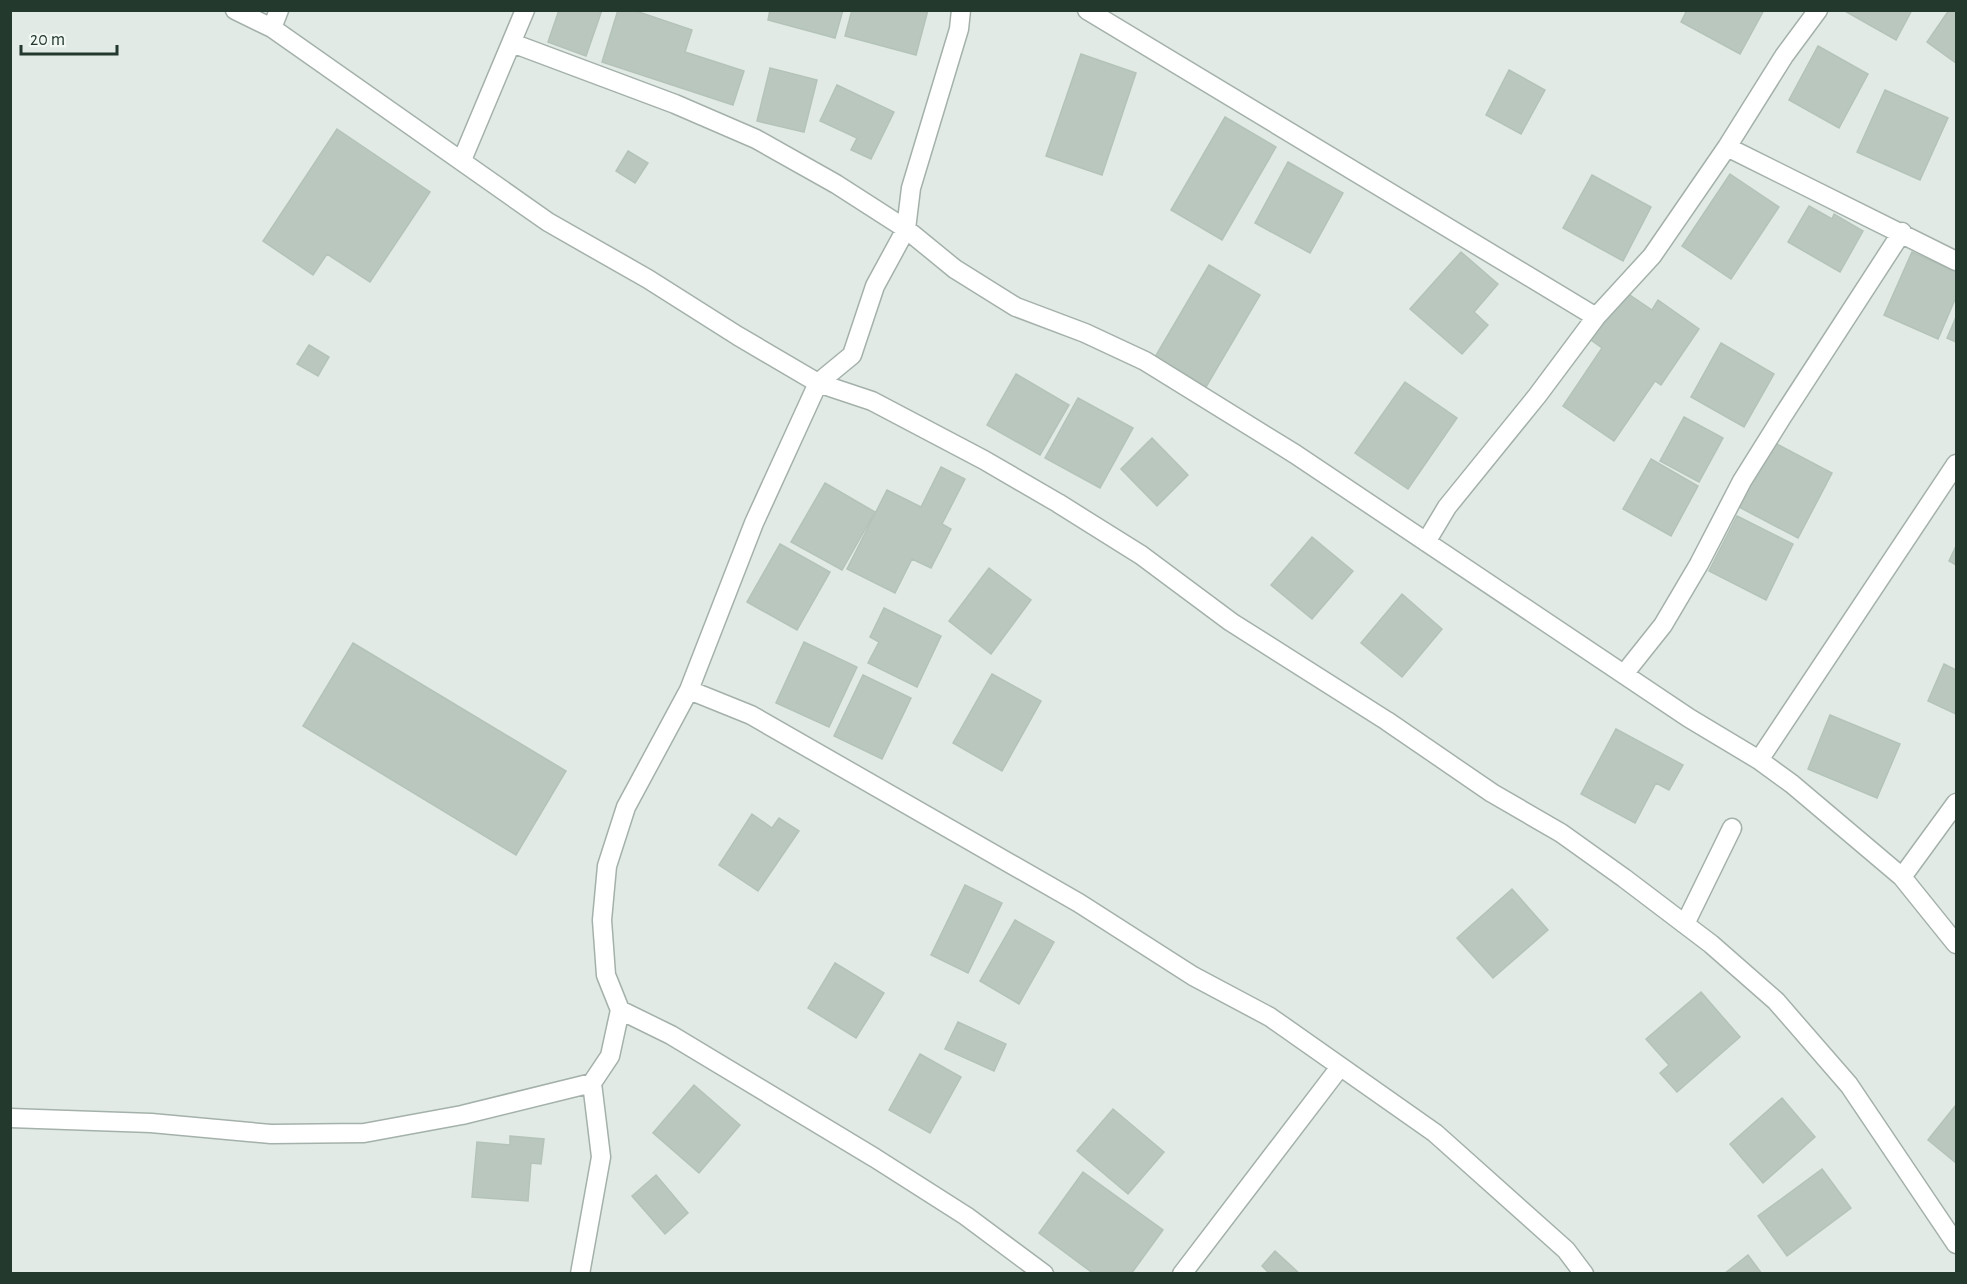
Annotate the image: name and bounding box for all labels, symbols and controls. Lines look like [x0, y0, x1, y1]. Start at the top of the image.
scale bar [21, 18, 117, 56]
text: 20 m [30, 31, 65, 49]

